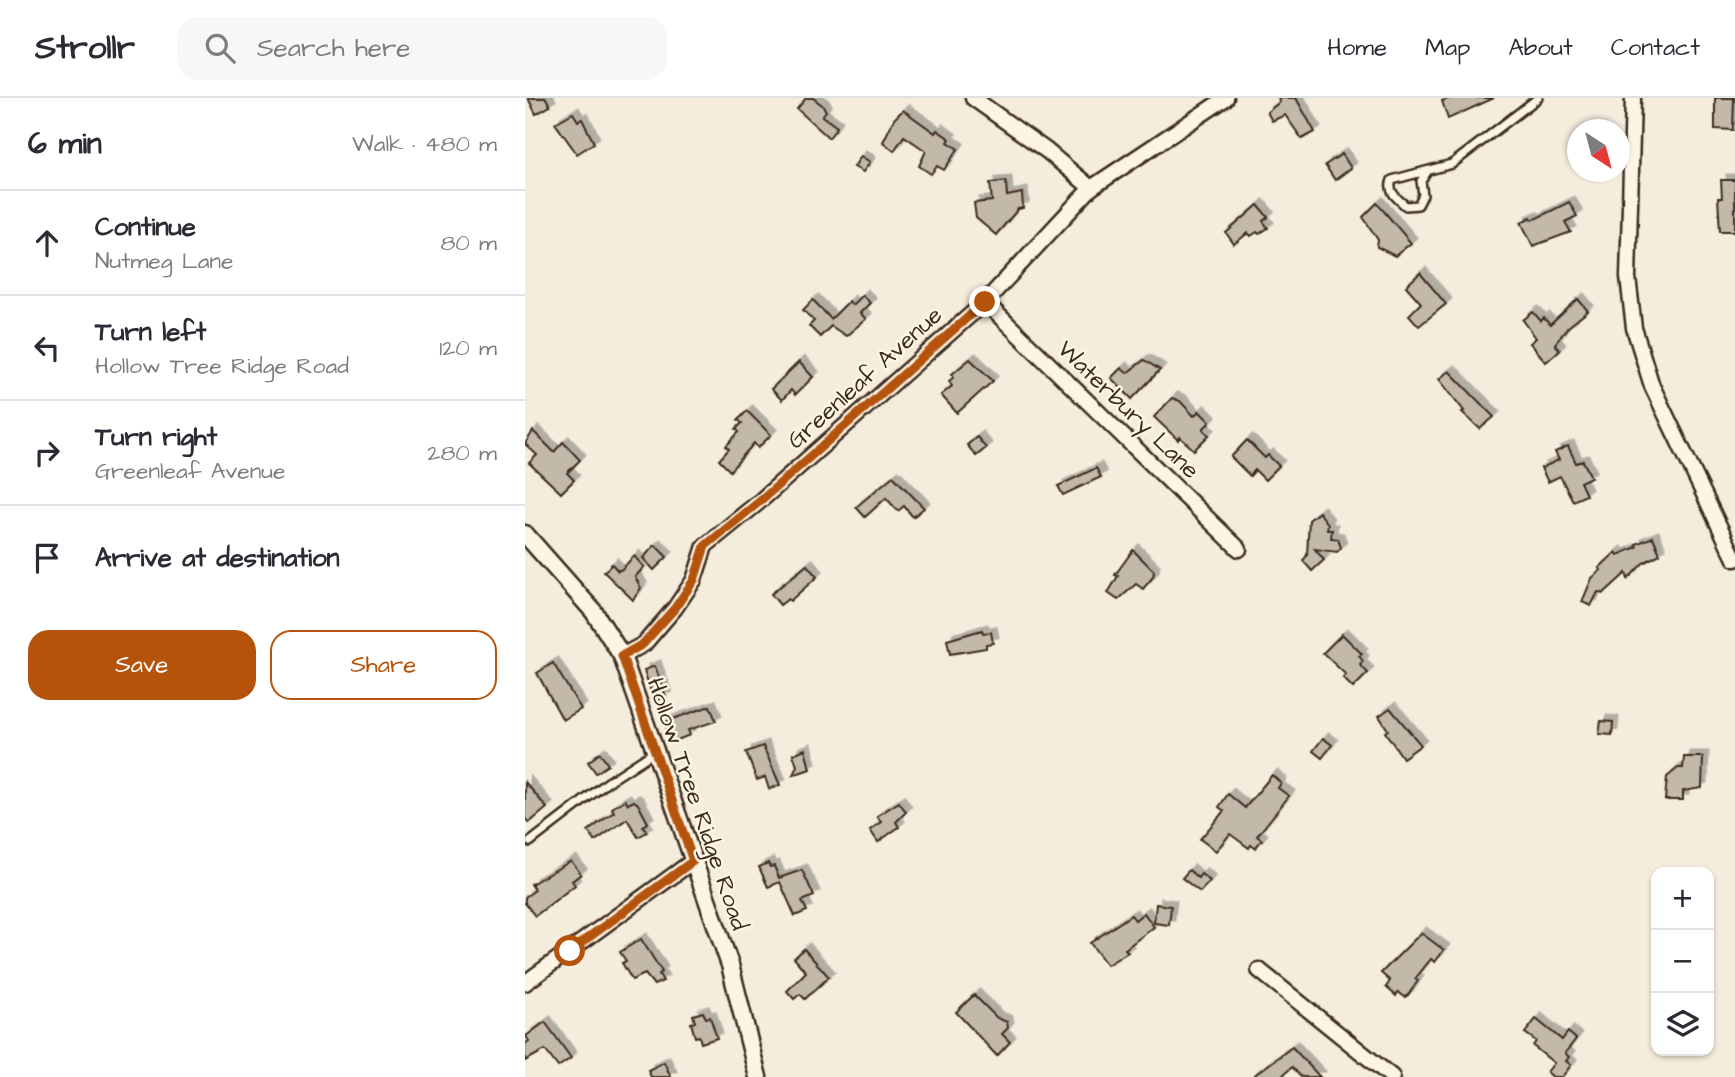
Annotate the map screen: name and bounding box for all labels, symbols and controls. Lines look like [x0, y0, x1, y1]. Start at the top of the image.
search box [177, 17, 667, 80]
text: Strollr [35, 25, 135, 71]
icon: search [201, 29, 239, 67]
text: Search here [257, 30, 410, 66]
text: Home [1327, 31, 1387, 65]
text: Map [1425, 31, 1470, 65]
text: About [1508, 31, 1573, 65]
text: Contact [1611, 31, 1700, 65]
north arrow [1567, 119, 1630, 182]
text: 6 min [28, 123, 102, 165]
text: Walk · 480 m [352, 128, 497, 160]
text: Continue [95, 209, 196, 245]
icon: ahead [28, 224, 66, 262]
text: 80 m [440, 227, 497, 259]
text: Nutmeg Lane [95, 245, 233, 277]
route end [969, 286, 1000, 317]
street label: Greenleaf Avenue [780, 299, 950, 457]
text: Turn left [95, 314, 206, 350]
icon: left [28, 329, 66, 367]
text: 120 m [439, 332, 497, 364]
street label: Waterbury Lane [1049, 333, 1207, 488]
text: Hollow Tree Ridge Road [95, 350, 349, 382]
text: Turn right [95, 419, 217, 455]
icon: right [28, 434, 66, 472]
text: 280 m [427, 437, 497, 469]
text: Greenleaf Avenue [95, 455, 285, 487]
icon: arrive [28, 539, 66, 577]
text: Arrive at destination [95, 540, 340, 576]
button: Save [28, 630, 256, 700]
button: Share [270, 630, 497, 700]
street label: Hollow Tree Ridge Road [637, 673, 756, 935]
map controls [1651, 867, 1714, 1056]
button: + [1651, 867, 1714, 930]
button: − [1651, 930, 1714, 993]
route start [554, 935, 585, 966]
button: layers [1651, 993, 1714, 1056]

